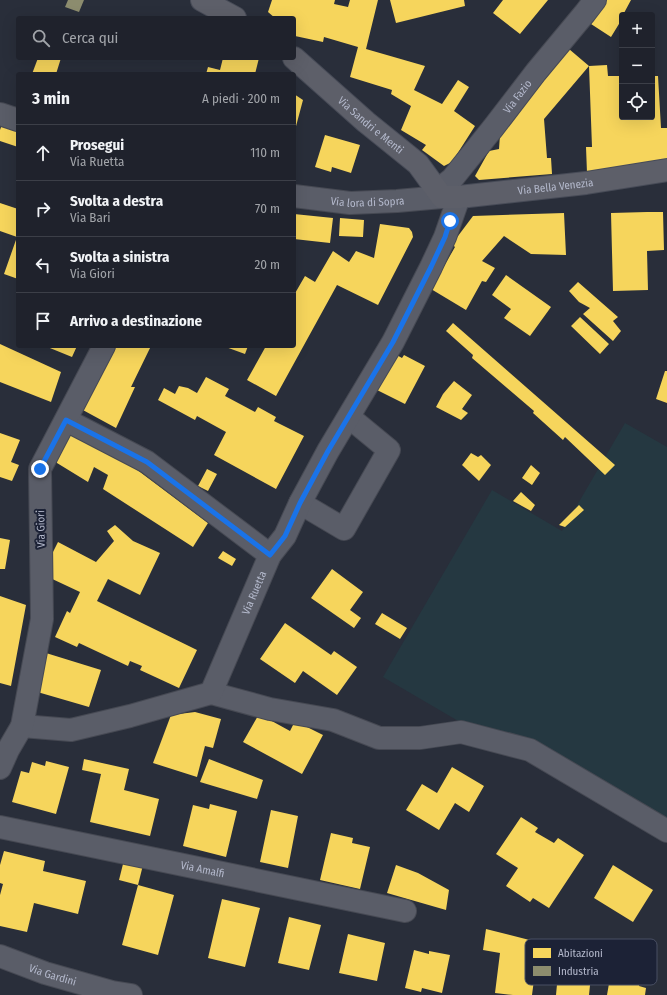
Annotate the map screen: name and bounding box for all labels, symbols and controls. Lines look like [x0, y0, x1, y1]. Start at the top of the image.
map controls [619, 12, 655, 120]
button: + [619, 12, 655, 48]
search box [16, 16, 296, 60]
icon: search [30, 27, 52, 49]
text: Cerca qui [62, 29, 118, 47]
button: − [619, 48, 655, 84]
street label: Via Fazio [500, 77, 534, 116]
button: locate [619, 84, 655, 120]
text: 3 min [32, 88, 70, 109]
text: A piedi · 200 m [202, 91, 280, 106]
street label: Via Sandri e Menti [335, 94, 406, 156]
text: Prosegui [70, 136, 124, 154]
icon: ahead [32, 142, 54, 164]
text: 110 m [250, 145, 280, 160]
text: Via Ruetta [70, 154, 124, 169]
street label: Via Bella Venezia [517, 175, 594, 197]
text: Svolta a destra [70, 192, 163, 210]
street label: Via lora di Sopra [330, 194, 405, 209]
icon: right [32, 198, 54, 220]
text: 70 m [255, 201, 280, 216]
text: Via Bari [70, 210, 111, 225]
route start [441, 212, 459, 230]
text: Svolta a sinistra [70, 248, 170, 266]
icon: left [32, 254, 54, 276]
text: 20 m [254, 257, 280, 272]
text: Via Giori [70, 266, 115, 281]
icon: arrive [32, 310, 54, 332]
text: Arrivo a destinazione [70, 312, 202, 330]
route end [31, 460, 49, 478]
street label: Via Giori [34, 510, 48, 548]
street label: Via Ruetta [239, 569, 269, 617]
street label: Via Amalfi [180, 858, 226, 880]
legend [525, 939, 657, 985]
text: Abitazioni [558, 947, 603, 960]
street label: Via Gardini [27, 961, 78, 988]
text: Industria [558, 965, 599, 978]

